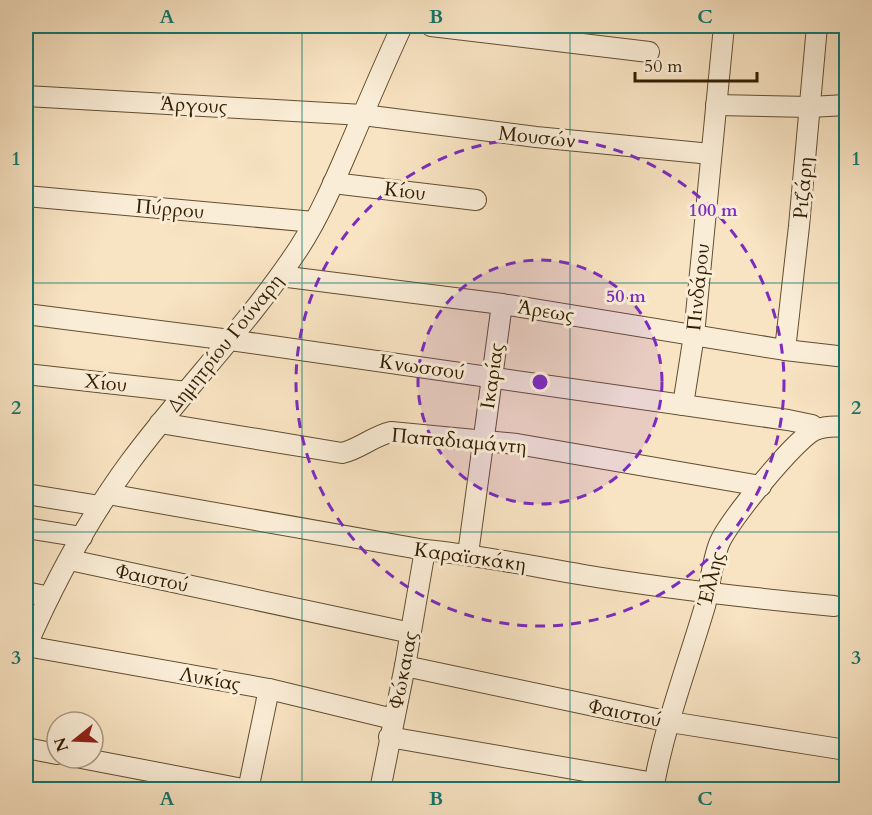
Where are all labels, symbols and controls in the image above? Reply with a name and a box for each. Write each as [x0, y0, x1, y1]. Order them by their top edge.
text: A [159, 3, 175, 30]
text: B [429, 3, 443, 30]
text: C [697, 3, 713, 30]
scale bar [635, 45, 756, 83]
text: 50 m [644, 54, 683, 79]
street label: Άργους [160, 90, 229, 120]
street label: Μουσών [497, 120, 577, 154]
text: 1 [11, 145, 21, 172]
text: 1 [851, 145, 861, 172]
street label: Ριζάρη [787, 156, 819, 220]
street label: Κίου [383, 175, 427, 207]
street label: Πύρρου [135, 193, 205, 225]
text: 100 m [688, 198, 738, 223]
street label: Πινδάρου [680, 242, 716, 332]
street label: Δημητρίου Γούναρη [161, 268, 289, 418]
text: 50 m [606, 284, 646, 309]
street label: Άρεως [516, 293, 577, 329]
street label: Ικαρίας [474, 341, 510, 411]
street label: Κνωσσού [378, 348, 466, 386]
street label: Χίου [83, 367, 129, 399]
centre of rings [530, 372, 550, 392]
text: 2 [11, 394, 21, 421]
text: 2 [851, 394, 861, 421]
street label: Παπαδιαμάντη [390, 422, 528, 460]
street label: Καραϊσκάκη [412, 536, 528, 578]
street label: Έλλης [691, 548, 731, 610]
street label: Φαιστού [113, 557, 191, 599]
street label: Φώκαιας [382, 628, 424, 711]
text: 3 [11, 644, 21, 671]
text: 3 [851, 644, 861, 671]
street label: Λυκίας [177, 660, 243, 698]
street label: Φαιστού [586, 692, 664, 734]
north arrow [45, 710, 105, 770]
text: N [49, 734, 74, 754]
text: A [159, 785, 175, 812]
text: B [429, 785, 443, 812]
text: C [697, 785, 713, 812]

